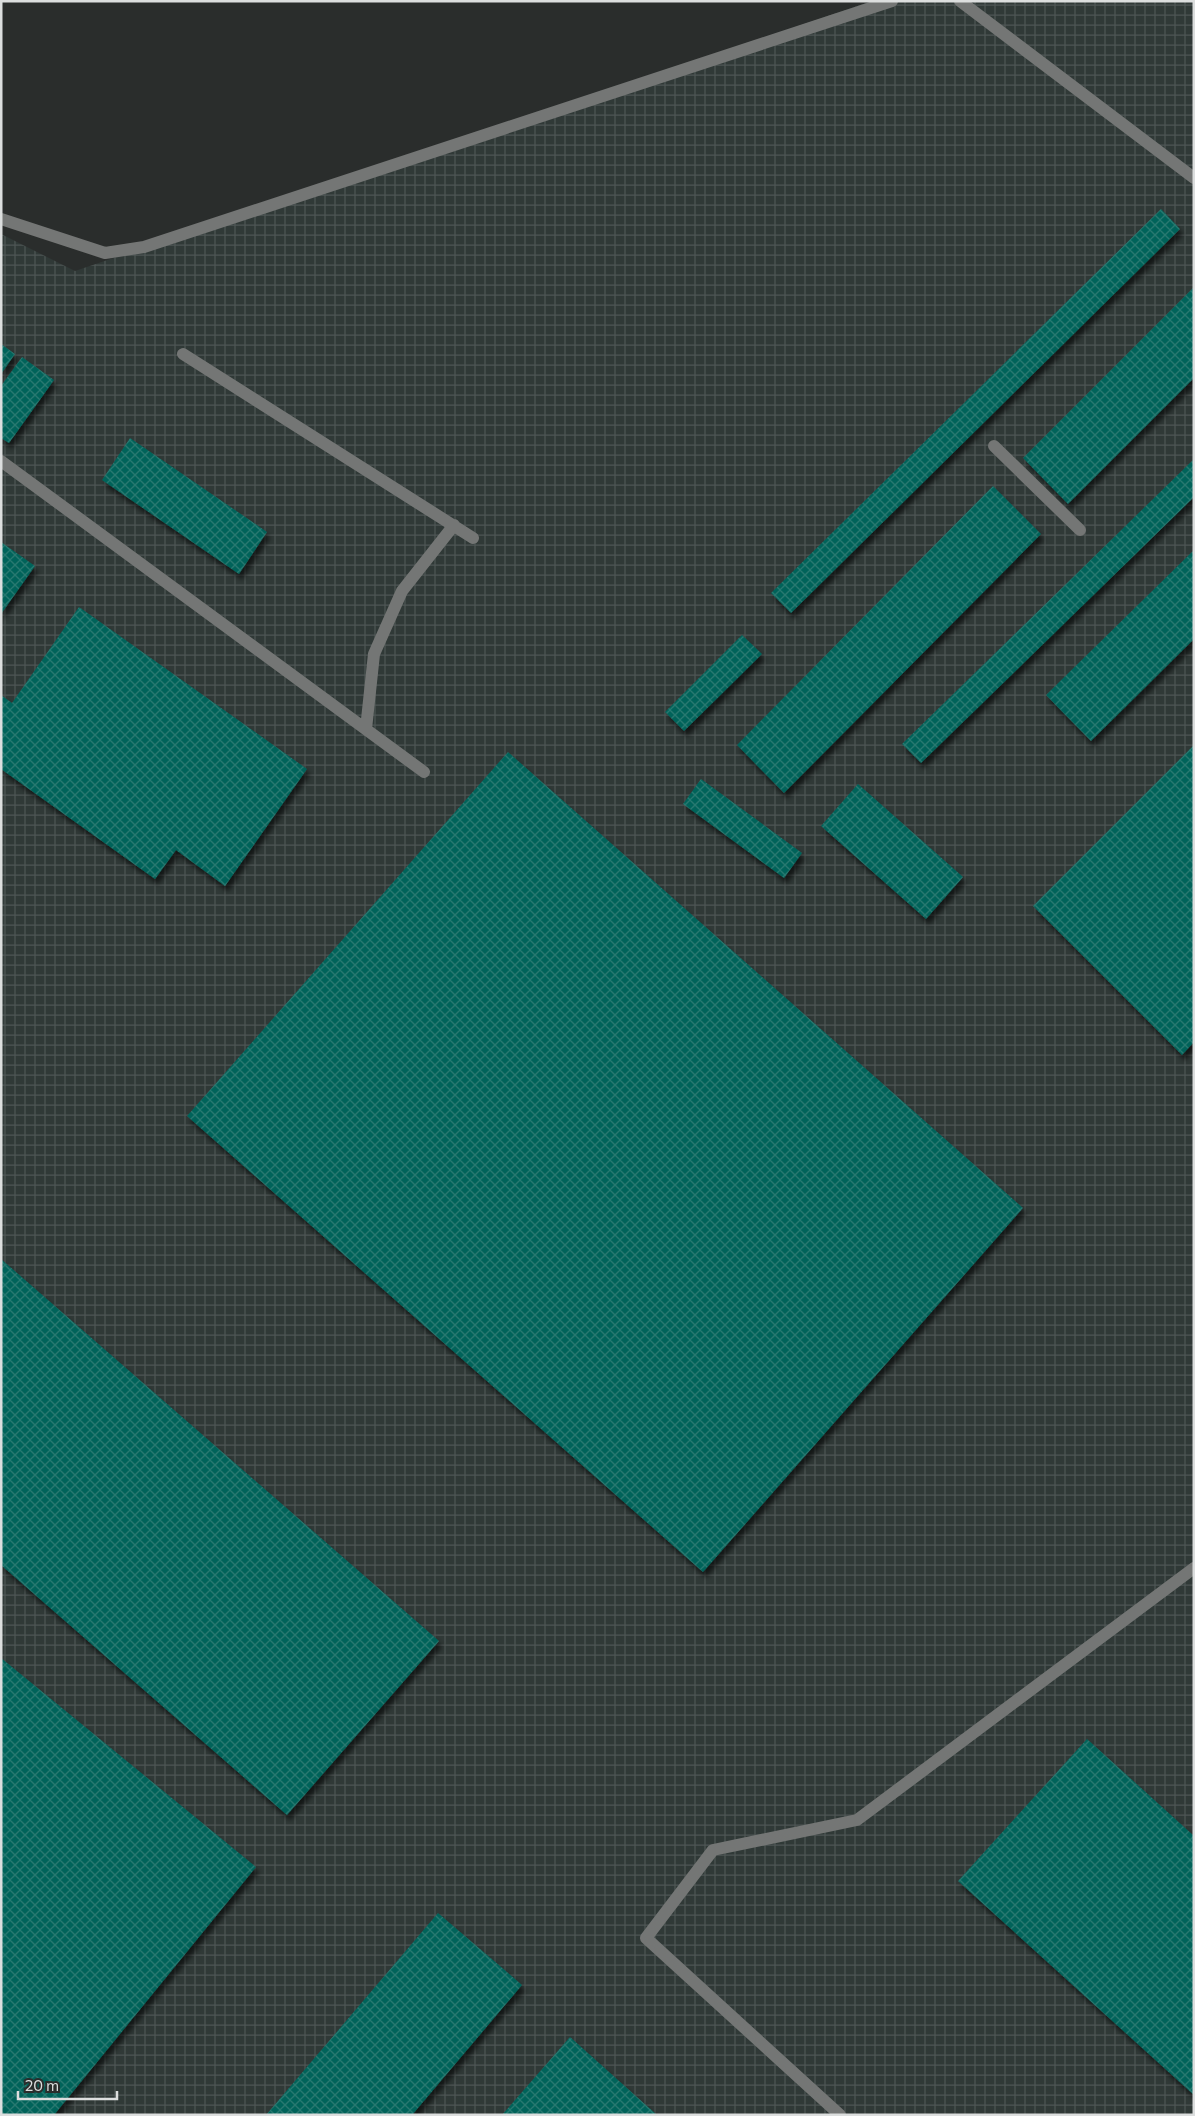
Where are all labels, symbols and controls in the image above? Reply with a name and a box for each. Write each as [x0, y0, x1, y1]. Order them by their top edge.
scale bar [18, 2068, 116, 2100]
text: 20 m [25, 2076, 59, 2094]

